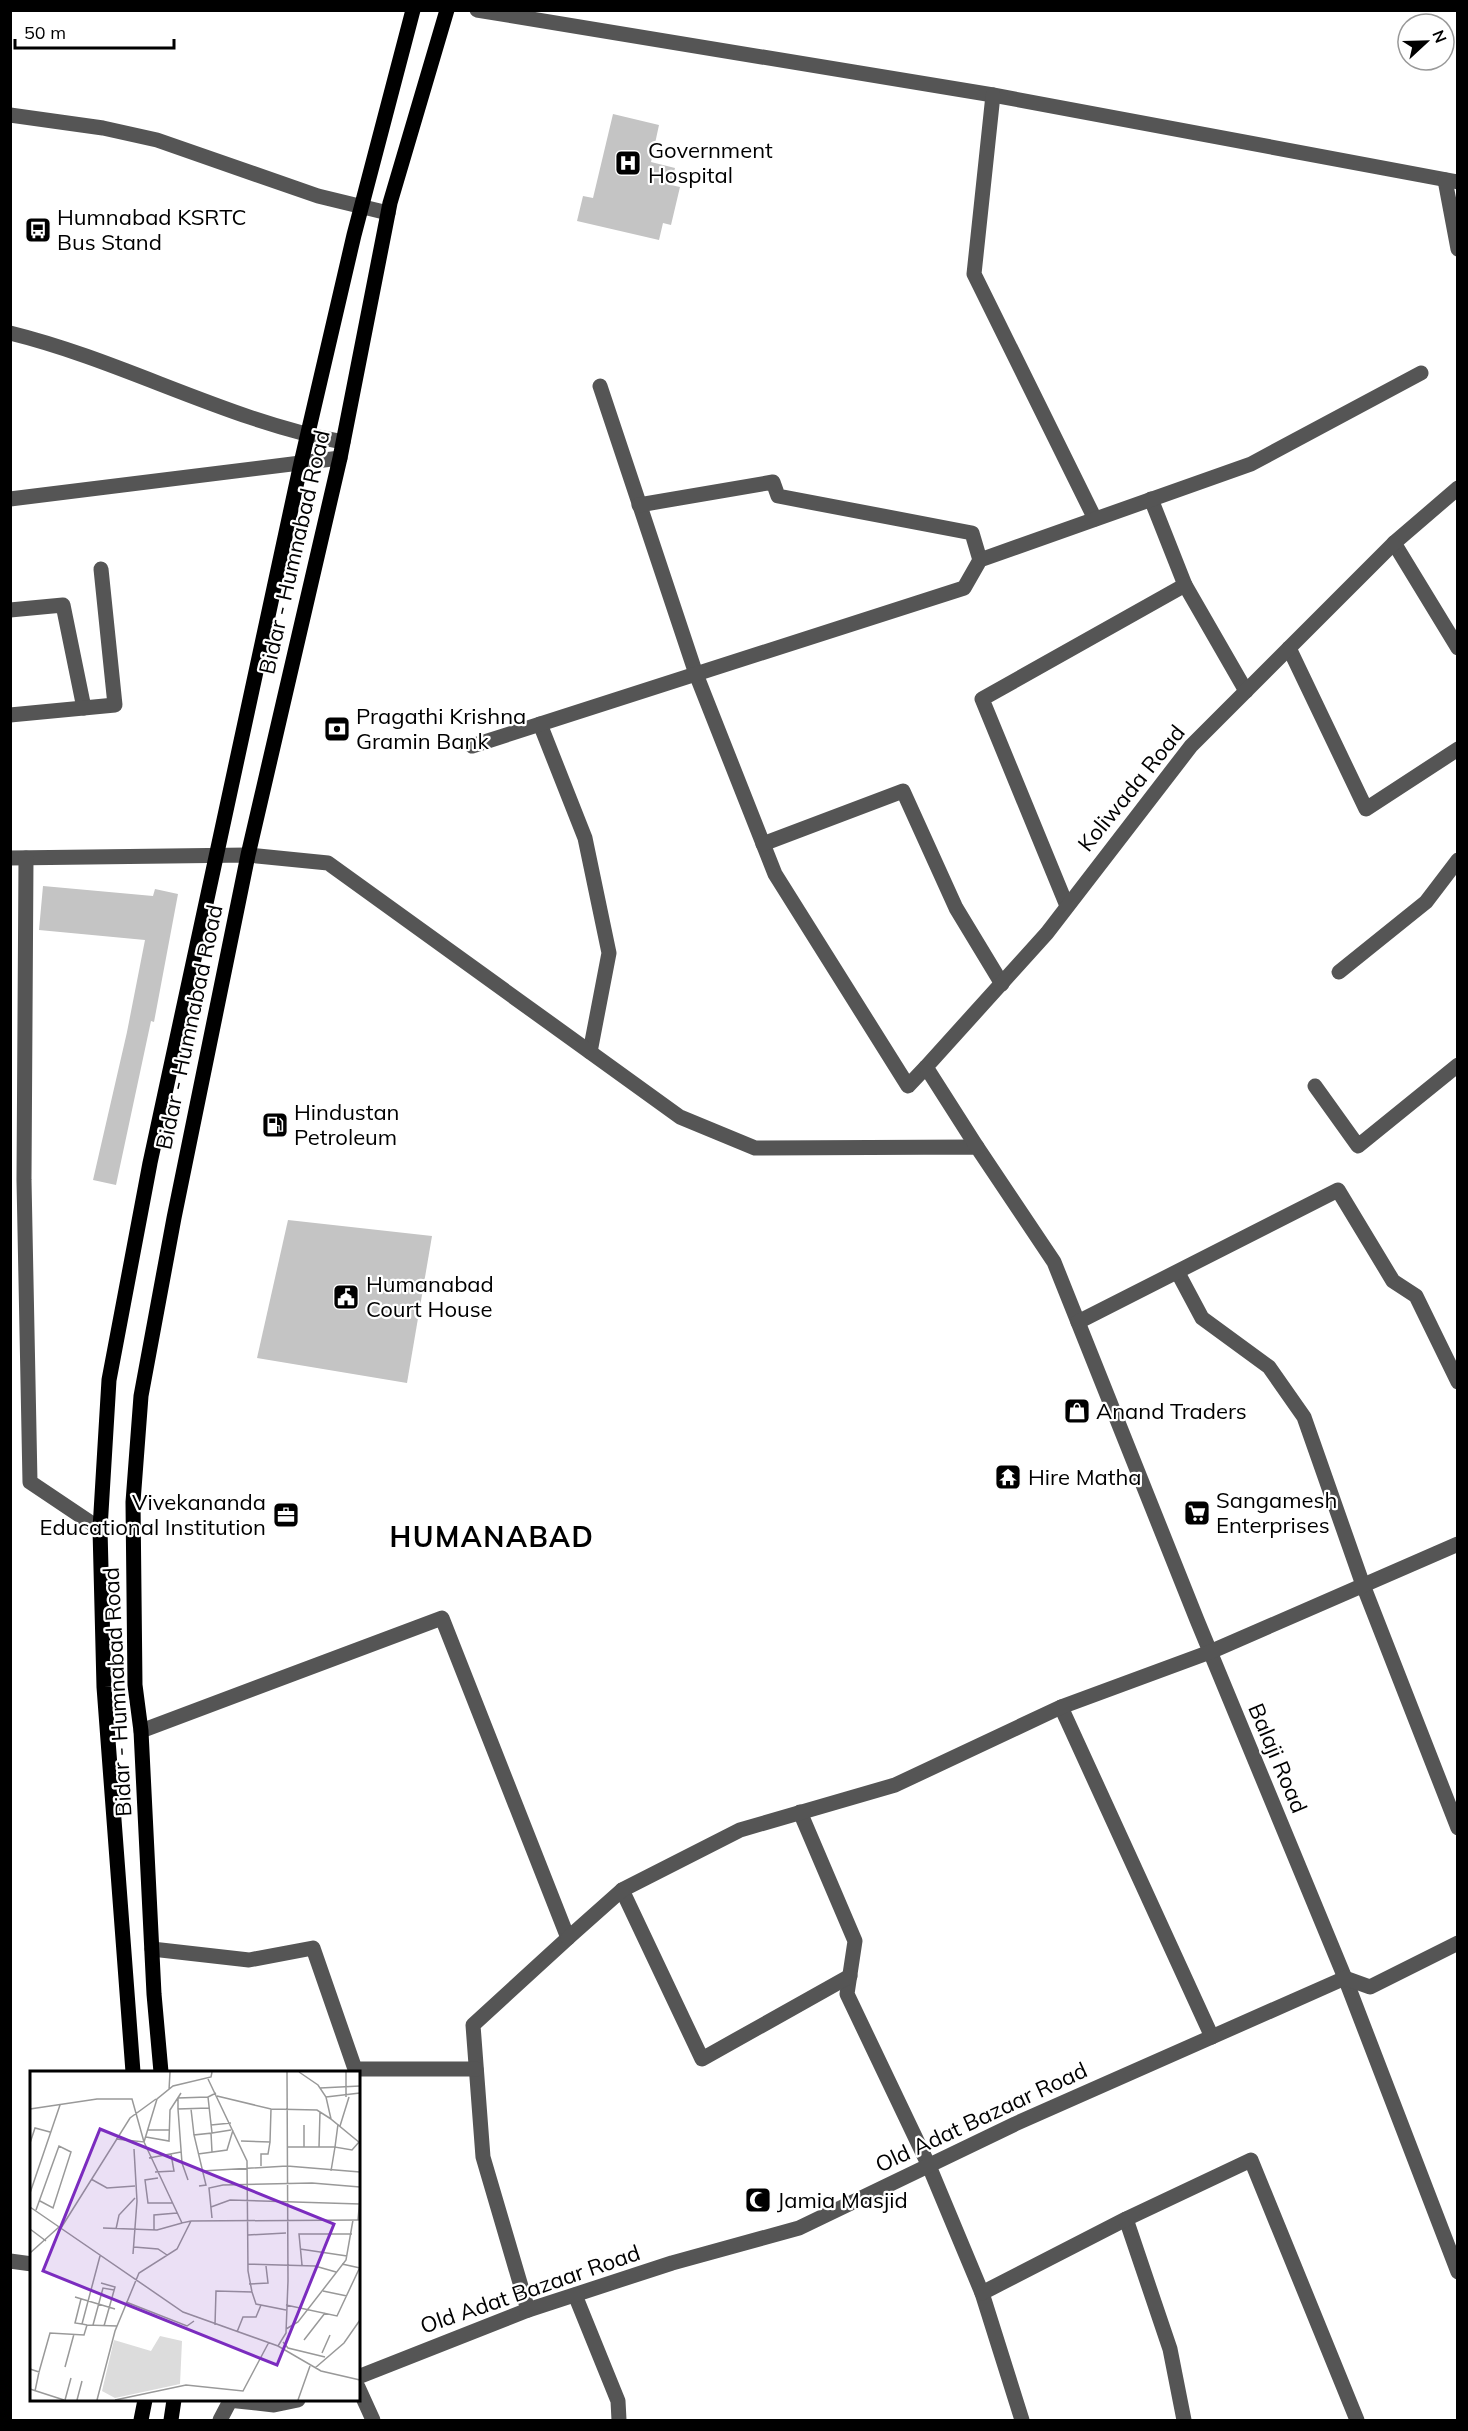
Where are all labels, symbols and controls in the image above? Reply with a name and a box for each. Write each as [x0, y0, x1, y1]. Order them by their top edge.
scale bar [15, 12, 174, 50]
north arrow [1396, 12, 1456, 72]
text: 50 m [24, 21, 66, 44]
text: N [1428, 27, 1451, 46]
place label: Government Hospital [648, 136, 773, 189]
hospital icon: Government Hospital [613, 148, 643, 178]
place label: Humnabad KSRTC Bus Stand [57, 203, 247, 256]
bus stop icon: Humnabad KSRTC Bus Stand [23, 215, 53, 245]
street label: Bidar - Humnabad Road [252, 427, 336, 677]
place label: Pragathi Krishna Gramin Bank [356, 702, 526, 755]
bank icon: Pragathi Krishna Gramin Bank [322, 714, 352, 744]
street label: Koliwada Road [1071, 719, 1191, 857]
street label: Bidar - Humnabad Road [149, 902, 229, 1152]
place label: Hindustan Petroleum [294, 1098, 399, 1151]
fuel station icon: Hindustan Petroleum [260, 1110, 290, 1140]
place label: Humanabad Court House [366, 1270, 494, 1323]
public building icon: Humanabad Court House [331, 1282, 361, 1312]
shop icon: Anand Traders [1062, 1396, 1092, 1426]
place label: Anand Traders [1096, 1397, 1247, 1425]
temple icon: Hire Matha [993, 1462, 1023, 1492]
place label: Hire Matha [1028, 1463, 1142, 1491]
place label: Sangamesh Enterprises [1216, 1486, 1337, 1539]
place label: Vivekananda Educational Institution [40, 1488, 266, 1541]
supermarket icon: Sangamesh Enterprises [1182, 1498, 1212, 1528]
office icon: Vivekananda Educational Institution [271, 1500, 301, 1530]
district label: HUMANABAD [390, 1519, 594, 1554]
street label: Bidar - Humnabad Road [96, 1567, 138, 1817]
street label: Balaji Road [1242, 1699, 1314, 1817]
street label: Old Adat Bazaar Road [871, 2056, 1091, 2178]
inset map [30, 2071, 360, 2401]
mosque icon: Jamia Masjid [743, 2185, 773, 2215]
place label: Jamia Masjid [777, 2186, 908, 2214]
street label: Old Adat Bazaar Road [416, 2238, 644, 2340]

